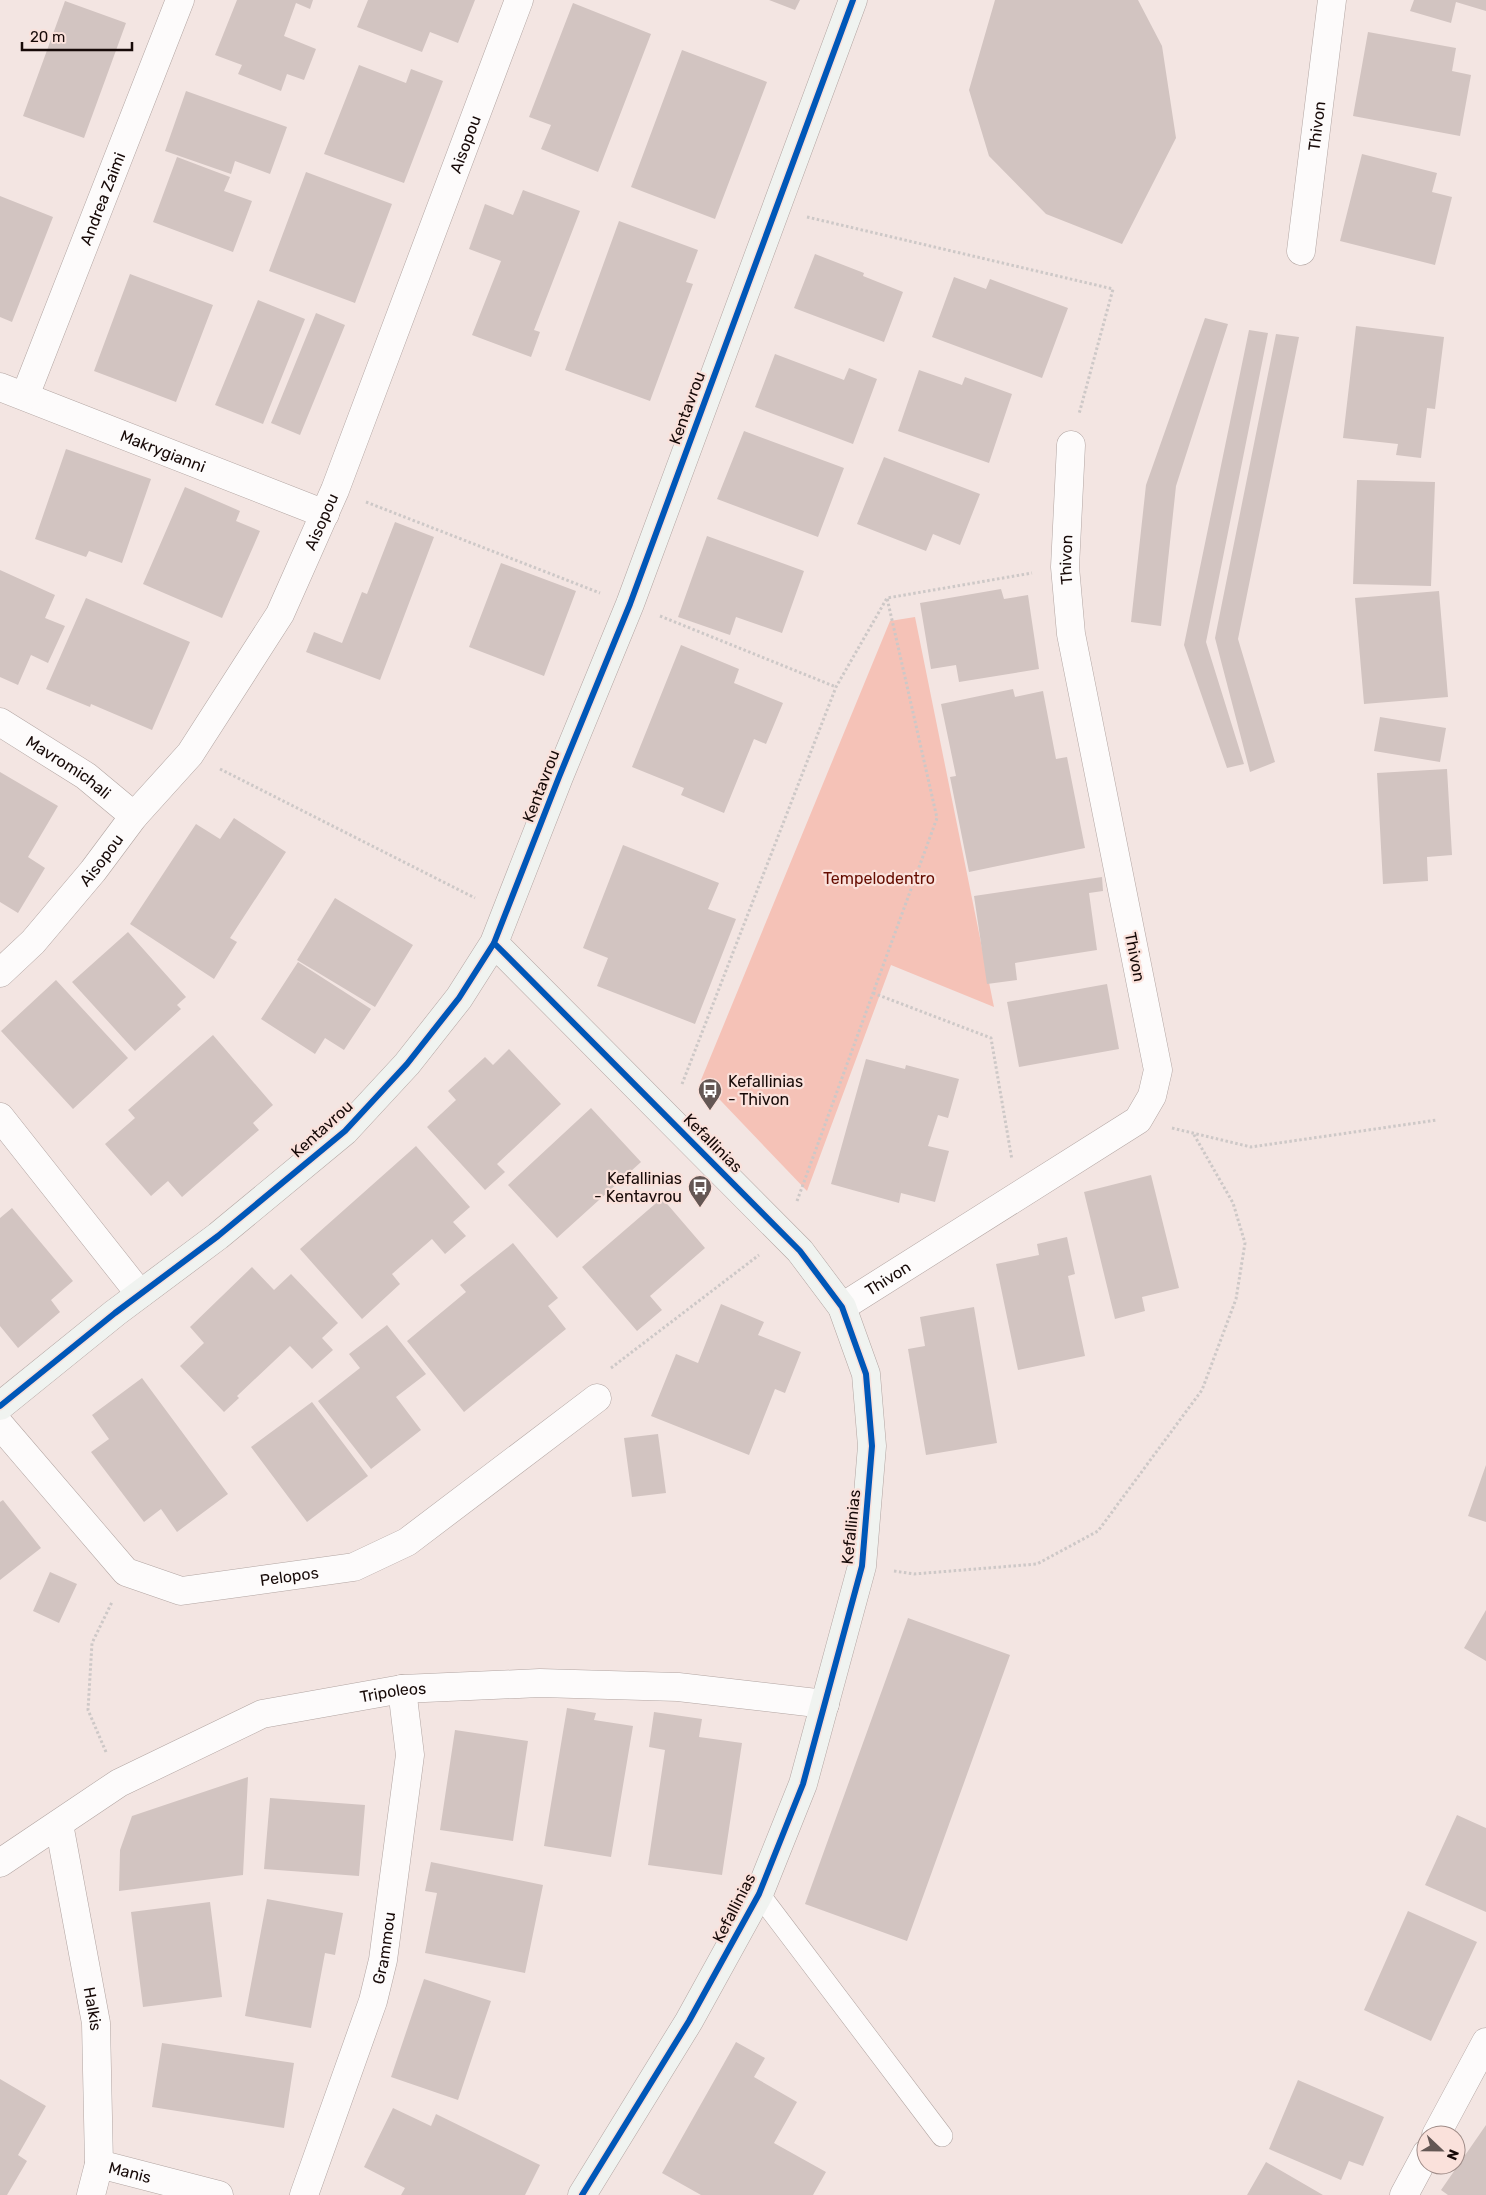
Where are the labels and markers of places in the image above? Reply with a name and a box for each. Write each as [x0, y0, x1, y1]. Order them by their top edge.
place label: Kefallinias - Thivon [728, 1072, 803, 1109]
bus stop icon: Kefallinias - Thivon [697, 1077, 723, 1111]
place label: Kefallinias - Kentavrou [594, 1169, 682, 1206]
bus stop icon: Kefallinias - Kentavrou [687, 1174, 713, 1208]

